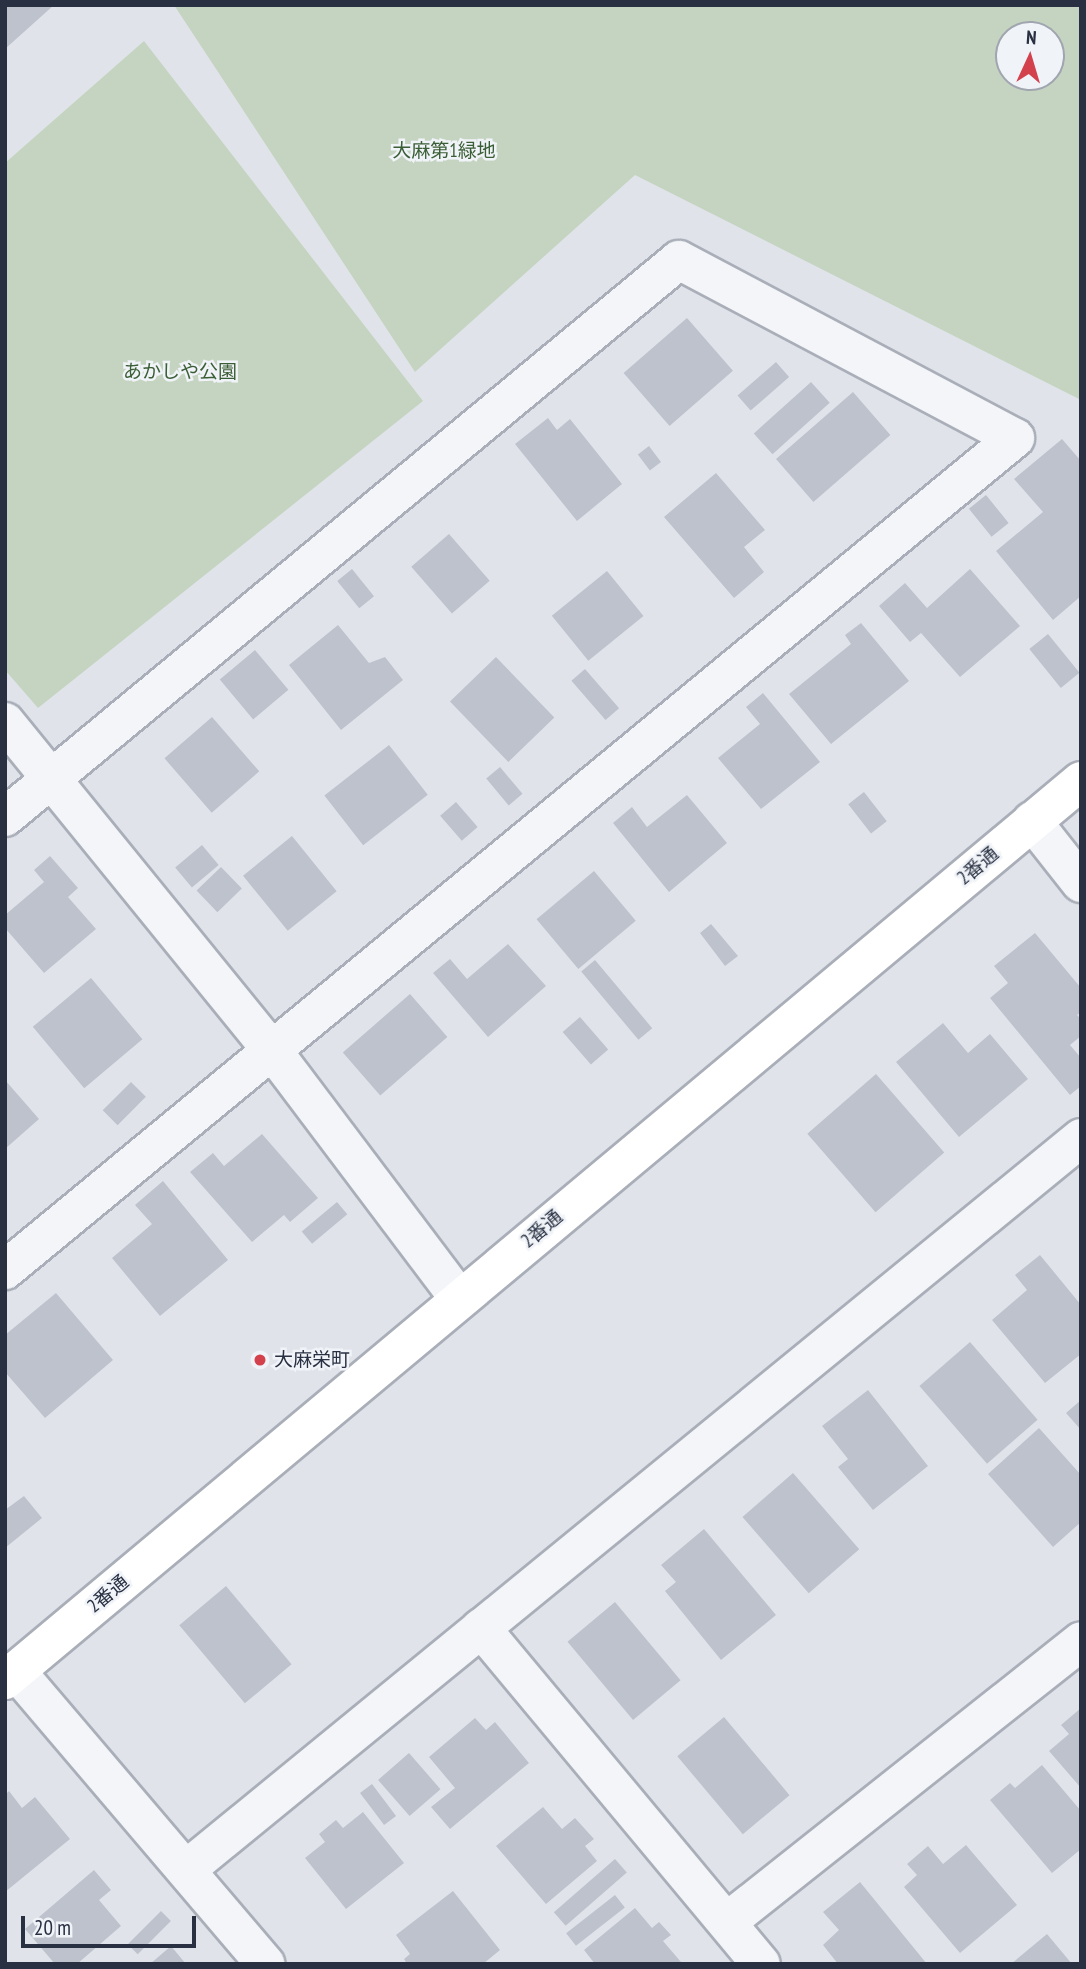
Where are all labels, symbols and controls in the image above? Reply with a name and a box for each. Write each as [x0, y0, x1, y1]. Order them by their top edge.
north arrow [995, 21, 1065, 91]
text: N [1025, 25, 1037, 49]
park label: 大麻第1緑地 [392, 140, 496, 162]
park label: あかしや公園 [123, 361, 237, 383]
street label: 2番通 [953, 842, 1003, 890]
street label: 2番通 [517, 1205, 567, 1253]
place label: 大麻栄町 [274, 1349, 350, 1371]
marker: 大麻栄町 [252, 1352, 268, 1368]
street label: 2番通 [83, 1570, 133, 1618]
scale bar [24, 1902, 200, 1946]
text: 20 m [34, 1914, 71, 1941]

